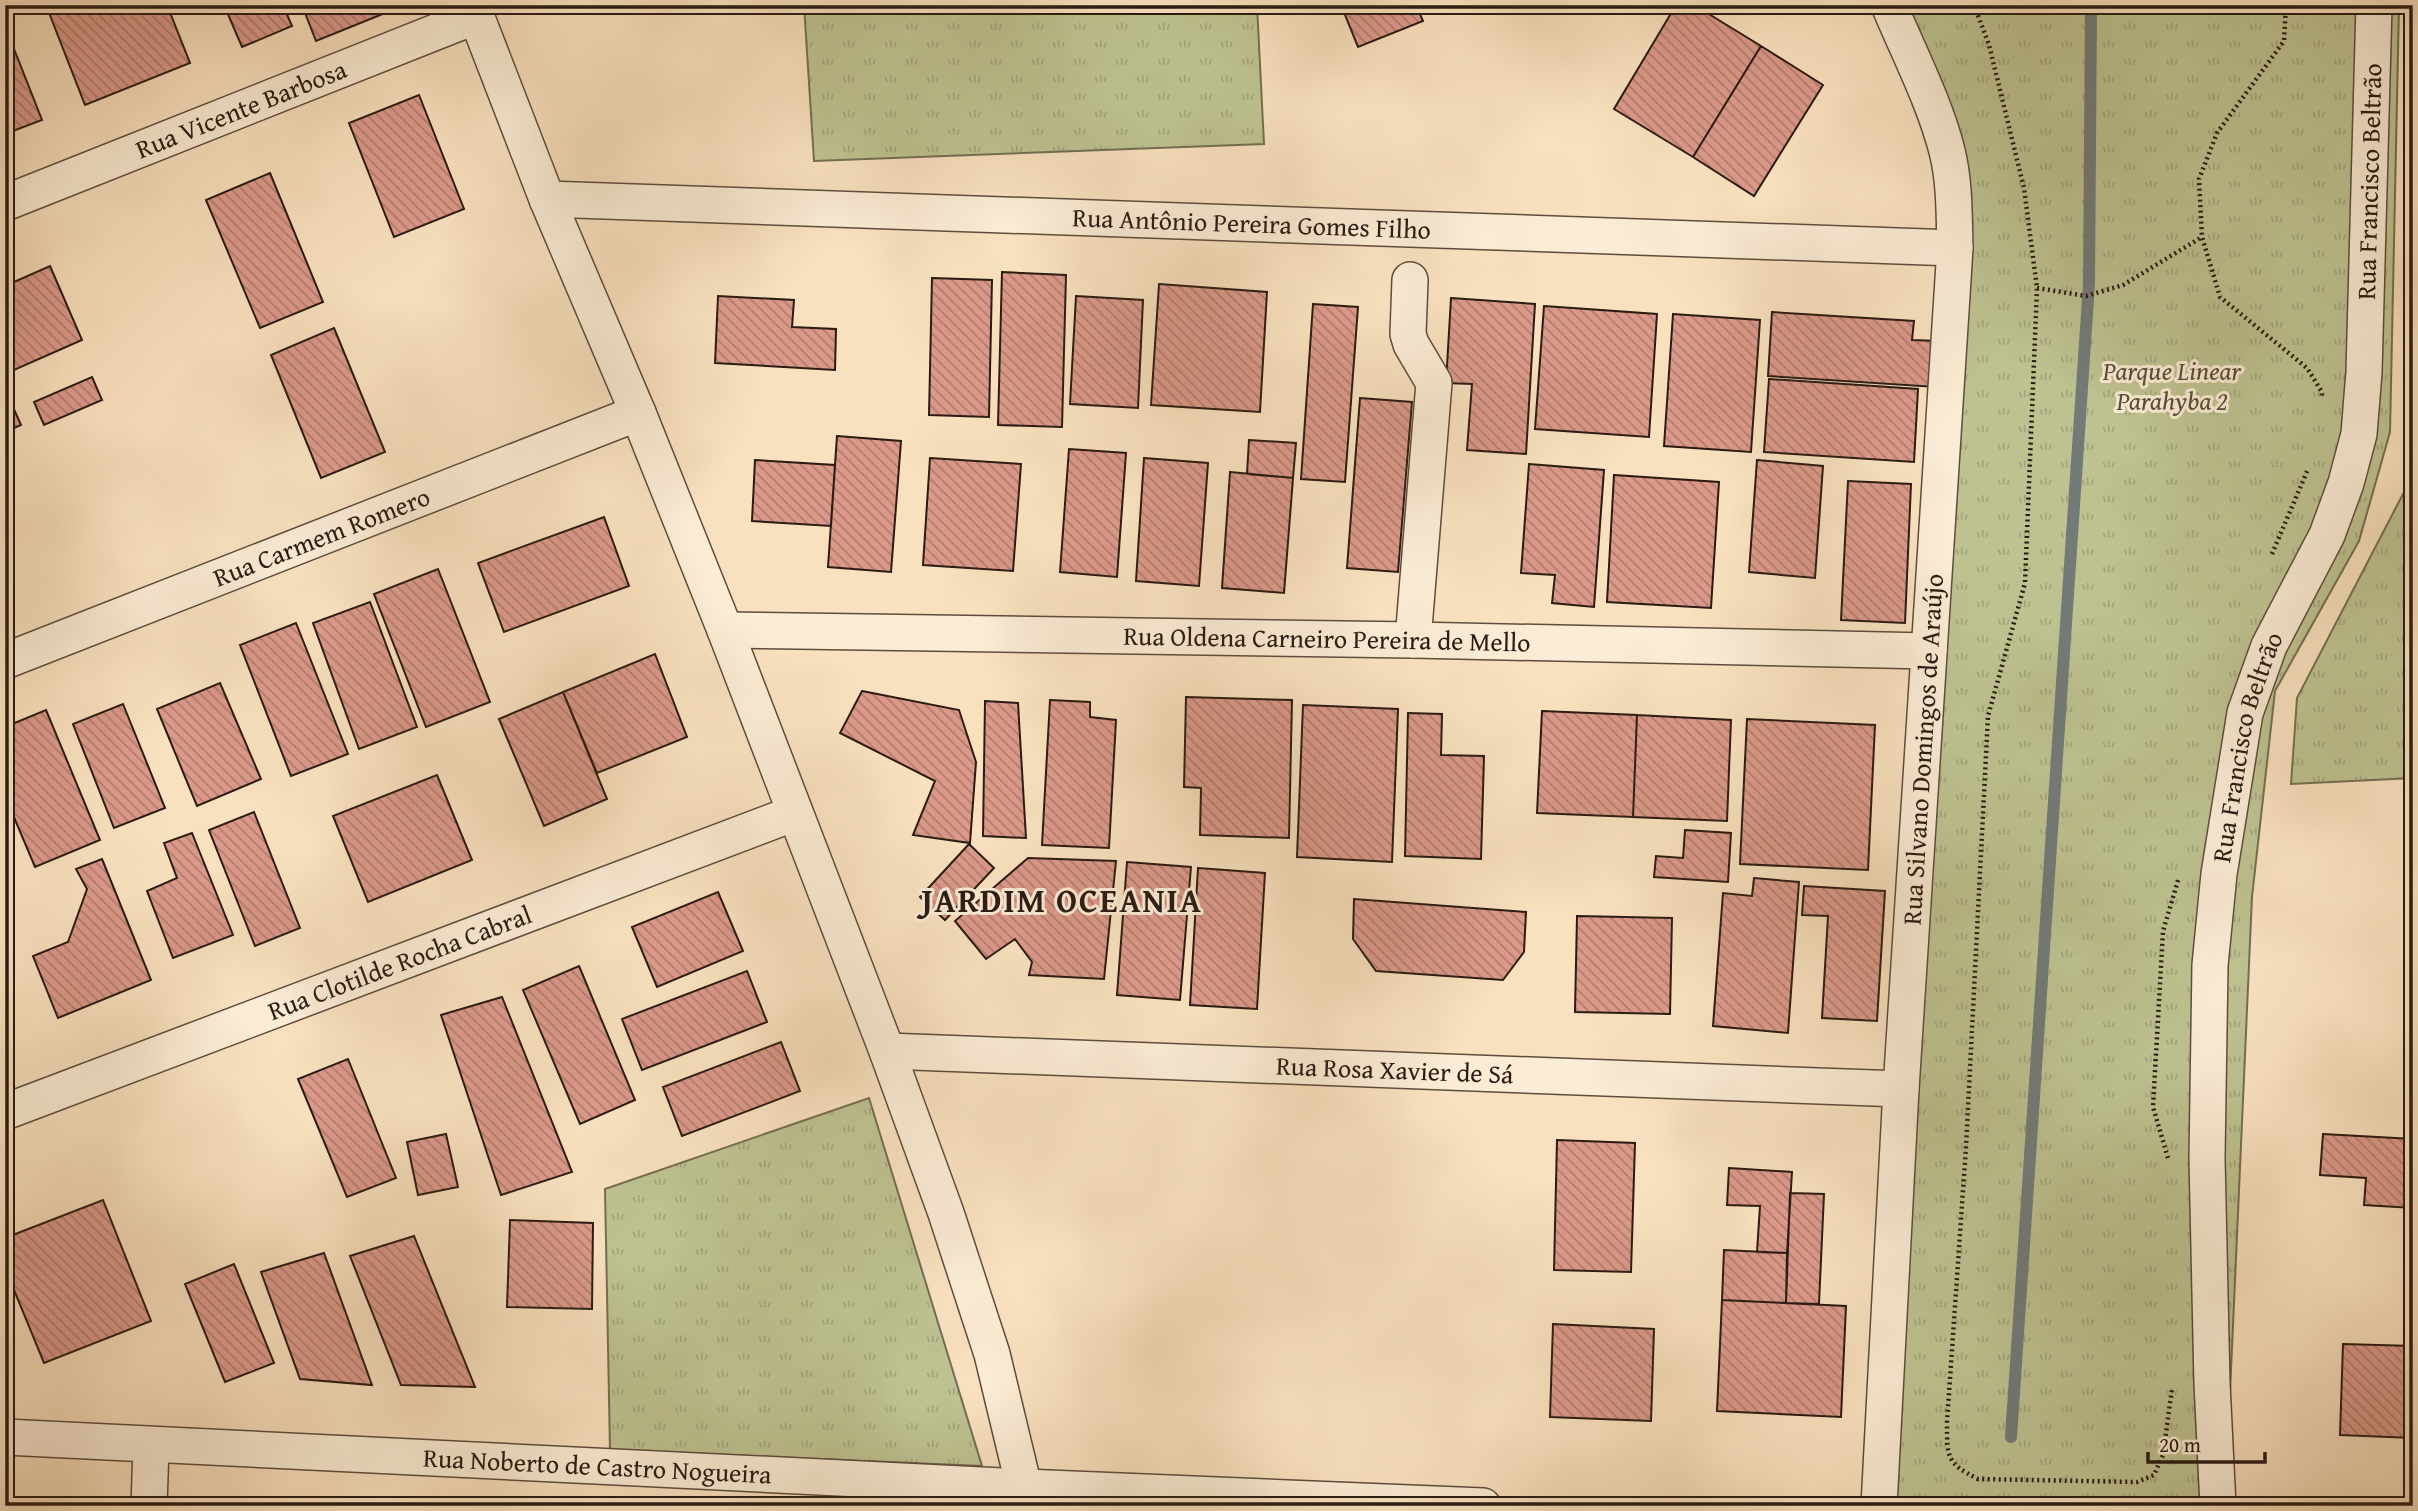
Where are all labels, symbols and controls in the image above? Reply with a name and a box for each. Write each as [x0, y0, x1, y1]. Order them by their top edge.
street label: Rua Vicente Barbosa [130, 49, 353, 168]
street label: Rua Francisco Beltrão [2346, 63, 2391, 300]
street label: Rua Antônio Pereira Gomes Filho [1072, 197, 1432, 249]
park label: Parque Linear Parahyba 2 [2102, 351, 2243, 420]
street label: Rua Carmem Romero [207, 476, 436, 597]
street label: Rua Silvano Domingos de Araújo [1892, 572, 1953, 926]
street label: Rua Oldena Carneiro Pereira de Mello [1123, 616, 1531, 662]
street label: Rua Francisco Beltrão [2201, 624, 2292, 865]
district label: JARDIM OCEANIA [916, 876, 1203, 924]
street label: Rua Clotilde Rocha Cabral [262, 894, 537, 1030]
street label: Rua Rosa Xavier de Sá [1275, 1046, 1515, 1093]
scale bar [2148, 1420, 2266, 1464]
text: 20 m [2159, 1429, 2201, 1460]
street label: Rua Noberto de Castro Nogueira [422, 1438, 773, 1494]

